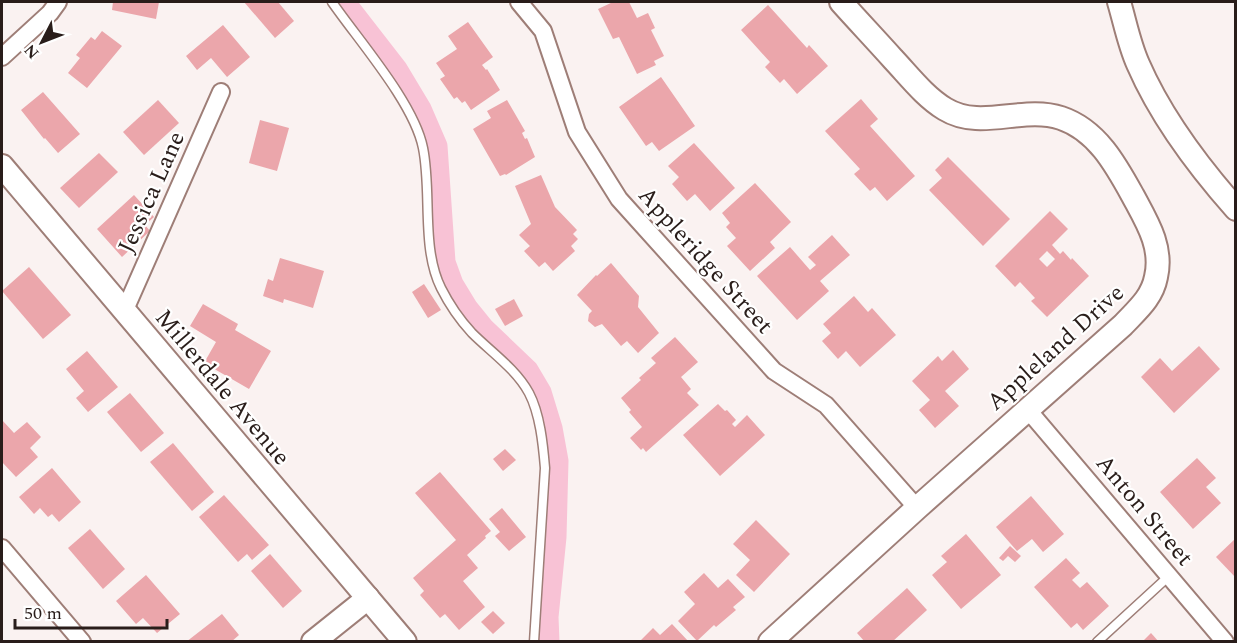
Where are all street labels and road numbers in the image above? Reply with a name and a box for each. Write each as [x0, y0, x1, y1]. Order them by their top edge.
street label: Jessica Lane [109, 126, 195, 259]
street label: Appleridge Street [629, 179, 781, 342]
street label: Appleland Drive [979, 276, 1133, 420]
street label: Millerdale Avenue [146, 301, 299, 474]
street label: Anton Street [1087, 447, 1202, 574]

